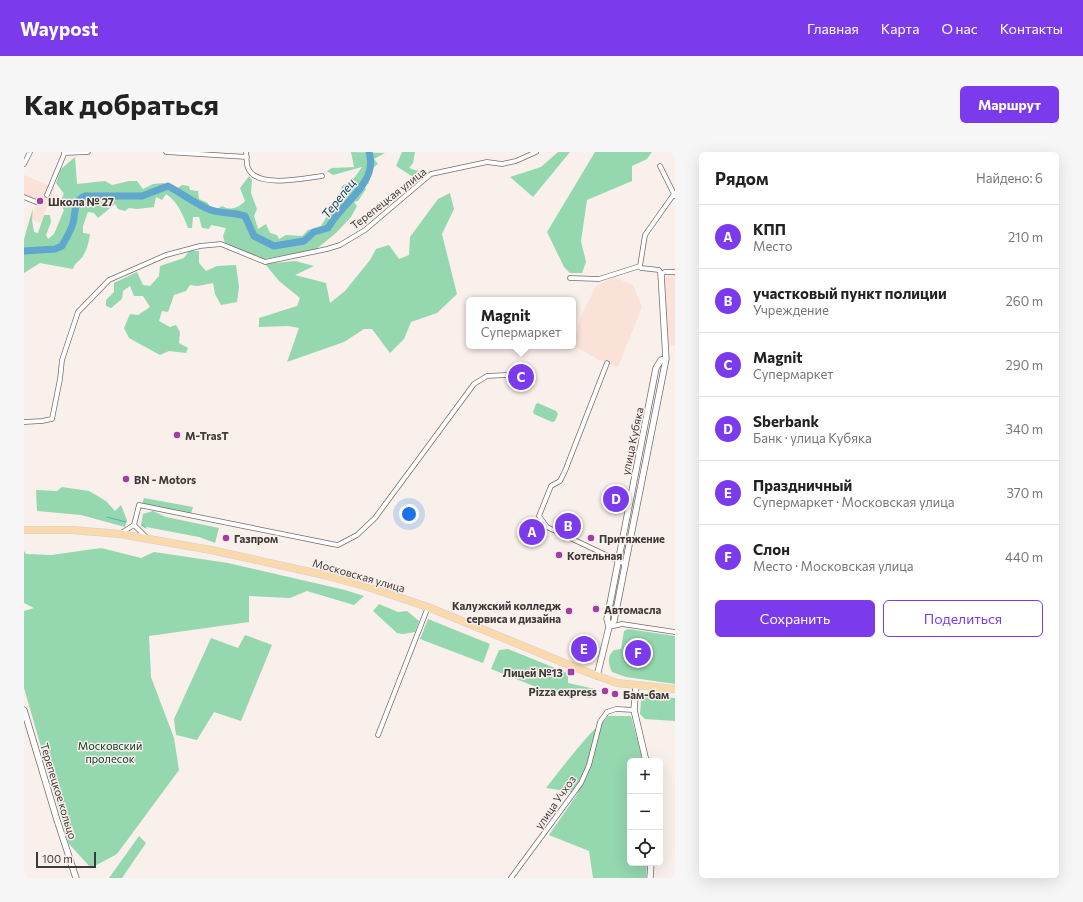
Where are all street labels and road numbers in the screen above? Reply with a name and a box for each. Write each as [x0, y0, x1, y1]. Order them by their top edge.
street label: Терепецкая улица [348, 164, 428, 232]
street label: улица Кубяка [618, 406, 646, 476]
street label: Московская улица [311, 556, 407, 594]
street label: Терепецкое кольцо [38, 741, 80, 841]
street label: улица Учхоз [532, 773, 578, 831]

